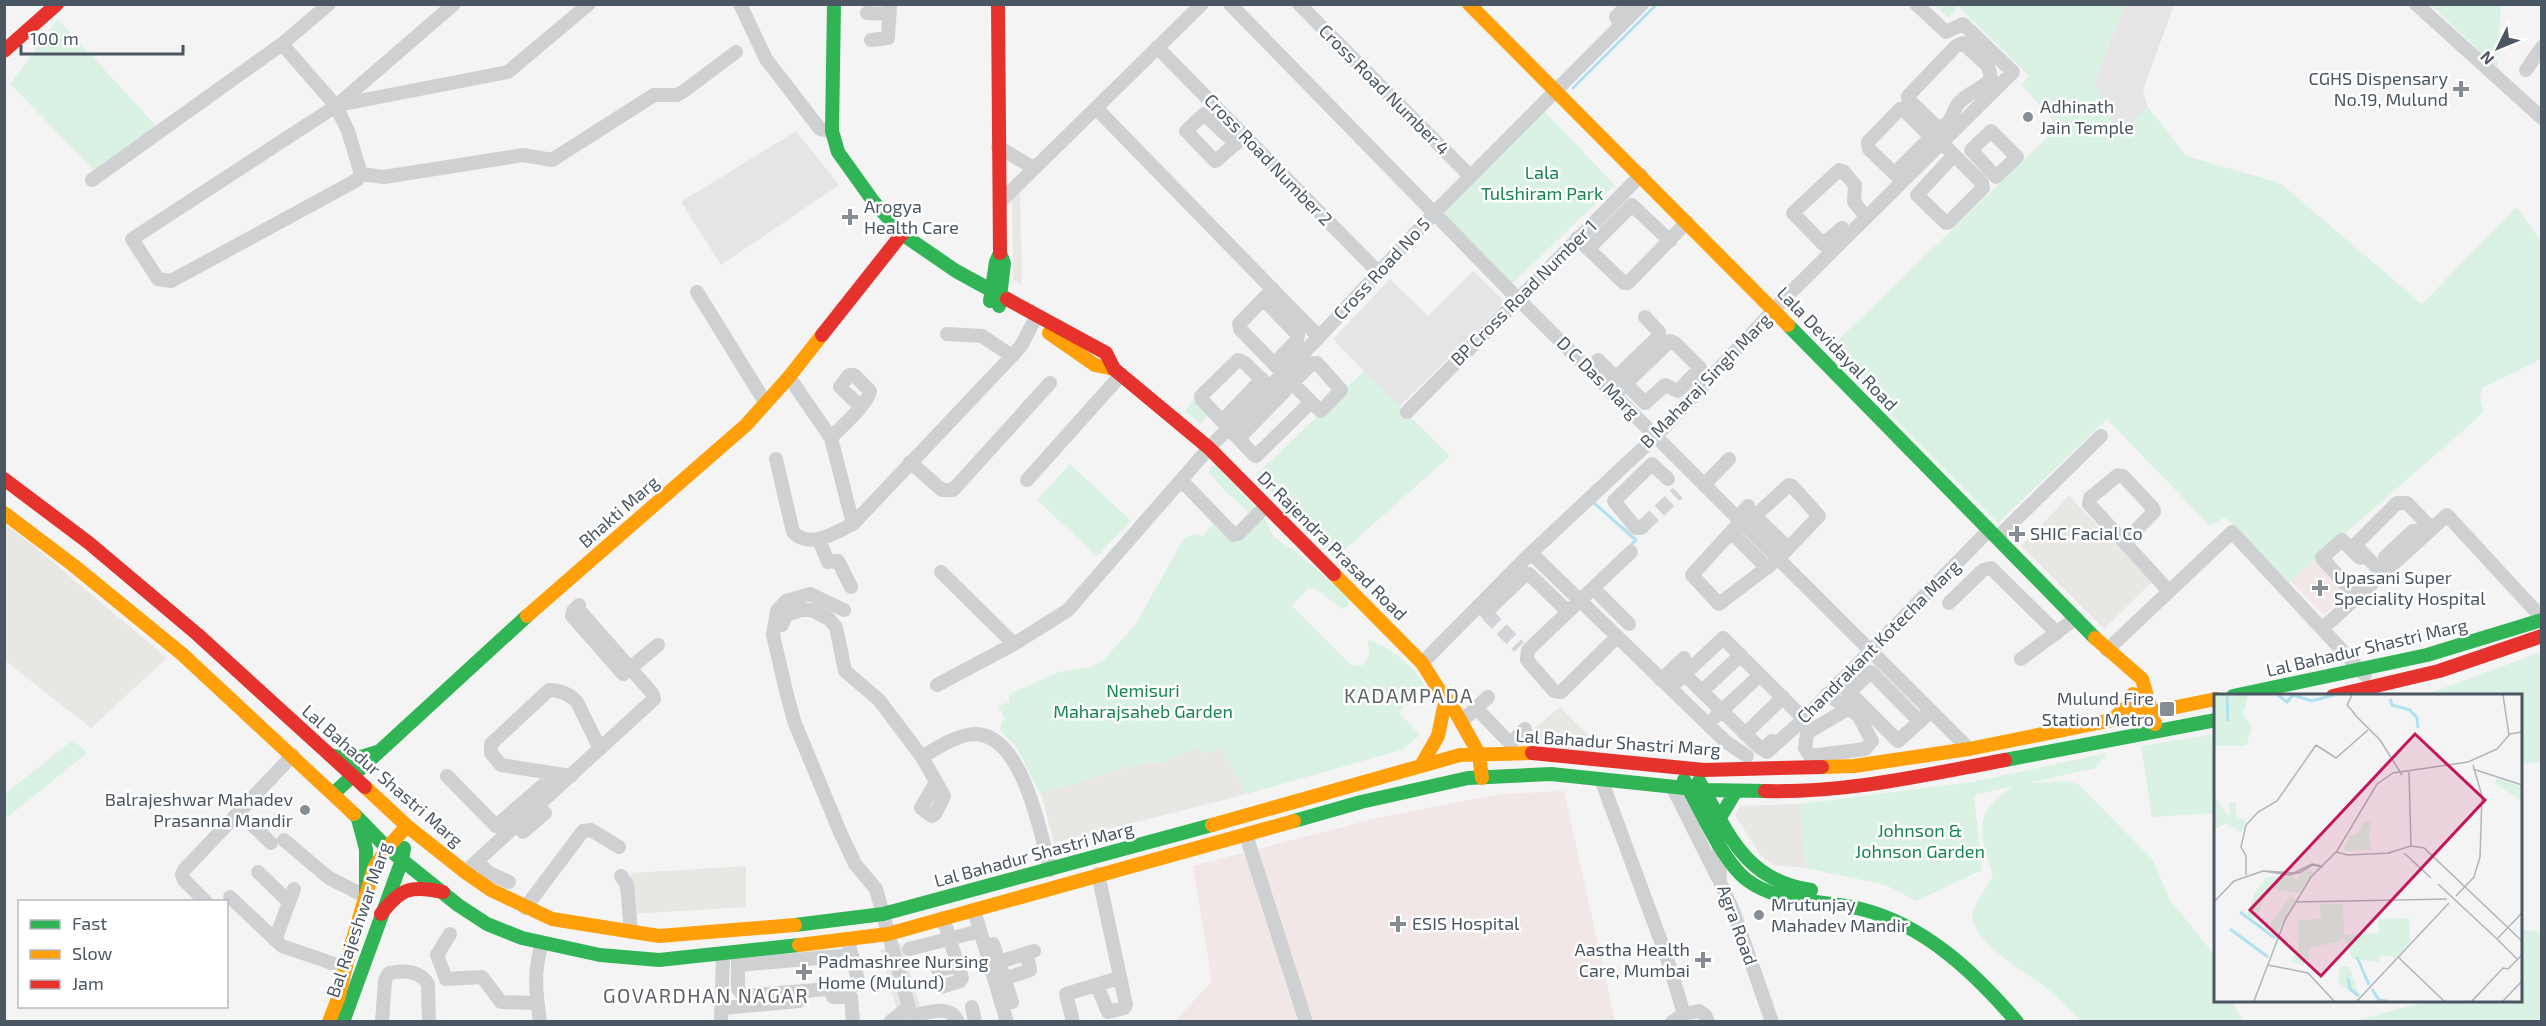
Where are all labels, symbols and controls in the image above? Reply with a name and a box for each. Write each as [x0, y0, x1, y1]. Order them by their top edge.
scale bar [21, 18, 183, 56]
north arrow [2468, 18, 2528, 78]
street label: Cross Road Number 4 [1315, 19, 1455, 159]
text: 100 m [30, 27, 79, 49]
text: N [2476, 48, 2498, 69]
place label: CGHS Dispensary No.19, Mulund [2309, 67, 2448, 110]
marker: CGHS Dispensary No.19, Mulund [2452, 80, 2470, 98]
street label: Cross Road Number 2 [1200, 89, 1337, 230]
place label: Adhinath Jain Temple [2040, 95, 2134, 138]
marker: Adhinath Jain Temple [2021, 110, 2035, 124]
park label: Lala Tulshiram Park [1481, 161, 1603, 204]
place label: Arogya Health Care [864, 195, 959, 238]
marker: Arogya Health Care [841, 208, 859, 226]
street label: Cross Road No 5 [1328, 213, 1434, 324]
street label: BP Cross Road Number 1 [1446, 215, 1601, 370]
street label: Lala Devidayal Road [1773, 282, 1903, 415]
street label: B Maharaj Singh Marg [1635, 308, 1775, 452]
street label: D C Das Marg [1553, 331, 1645, 423]
street label: Dr Rajendra Prasad Road [1253, 466, 1412, 625]
street label: Bhakti Marg [574, 471, 663, 552]
place label: SHIC Facial Co [2030, 522, 2143, 544]
marker: SHIC Facial Co [2008, 525, 2026, 543]
street label: Chandrakant Kotecha Marg [1792, 555, 1965, 728]
place label: Upasani Super Speciality Hospital [2334, 566, 2486, 609]
marker: Upasani Super Speciality Hospital [2311, 579, 2329, 597]
street label: Lal Bahadur Shastri Marg [2264, 613, 2470, 681]
park label: Nemisuri Maharajsaheb Garden [1053, 679, 1233, 722]
district label: KADAMPADA [1344, 683, 1474, 707]
place label: Mulund Fire Station Metro [2042, 687, 2154, 730]
inset map [2214, 694, 2522, 1002]
street label: Lal Bahadur Shastri Marg [298, 699, 468, 851]
marker: Mulund Fire Station Metro [2158, 700, 2176, 718]
street label: Lal Bahadur Shastri Marg [1515, 724, 1722, 760]
place label: Balrajeshwar Mahadev Prasanna Mandir [105, 788, 293, 831]
marker: Balrajeshwar Mahadev Prasanna Mandir [298, 803, 312, 817]
street label: Lal Bahadur Shastri Marg [931, 817, 1136, 891]
park label: Johnson & Johnson Garden [1855, 819, 1985, 862]
street label: Bal Rajeshwar Marg [321, 839, 395, 1000]
street label: Agra Road [1713, 882, 1763, 968]
place label: Mrutunjay Mahadev Mandir [1771, 893, 1908, 936]
legend [18, 900, 228, 1008]
marker: Mrutunjay Mahadev Mandir [1752, 908, 1766, 922]
text: Fast [72, 912, 107, 934]
place label: ESIS Hospital [1412, 912, 1520, 934]
marker: ESIS Hospital [1389, 915, 1407, 933]
place label: Aastha Health Care, Mumbai [1574, 938, 1690, 981]
text: Slow [72, 942, 113, 964]
place label: Padmashree Nursing Home (Mulund) [818, 950, 989, 993]
marker: Aastha Health Care, Mumbai [1694, 951, 1712, 969]
marker: Padmashree Nursing Home (Mulund) [795, 963, 813, 981]
text: Jam [72, 972, 104, 994]
district label: GOVARDHAN NAGAR [603, 983, 809, 1007]

